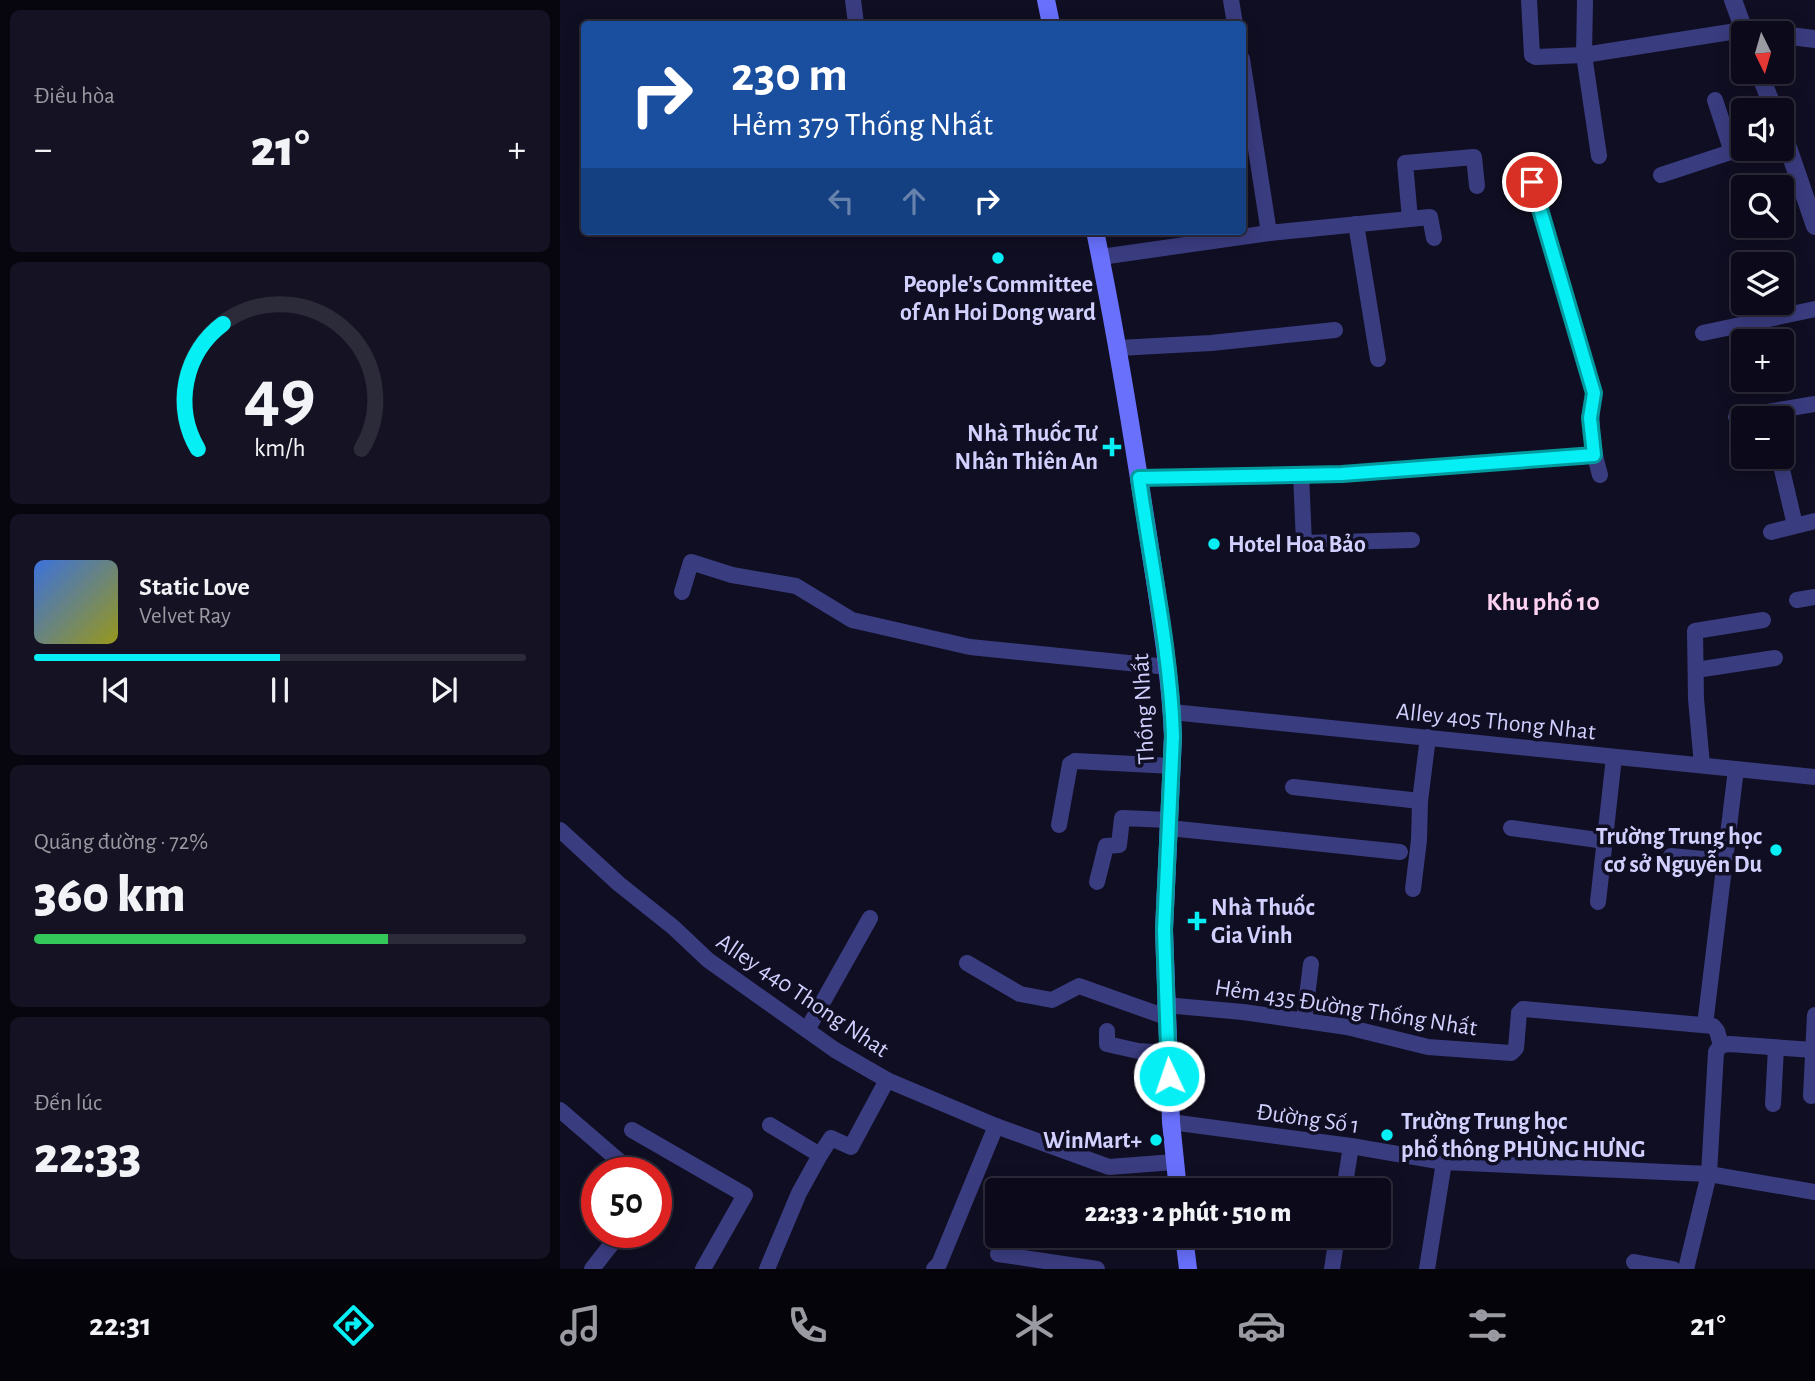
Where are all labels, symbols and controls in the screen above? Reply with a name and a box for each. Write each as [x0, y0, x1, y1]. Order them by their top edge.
north arrow [1731, 21, 1794, 84]
map controls [1731, 21, 1794, 469]
icon: right [616, 49, 707, 140]
text: 230 m [731, 51, 848, 100]
text: Điều hòa [34, 85, 115, 108]
button: sound [1731, 98, 1794, 161]
text: Hẻm 379 Thống Nhất [731, 109, 993, 141]
text: 21° [250, 123, 310, 175]
text: − [34, 131, 52, 169]
text: + [508, 131, 526, 169]
pin [1502, 152, 1562, 212]
icon: arrive [1513, 163, 1551, 201]
button: search [1731, 175, 1794, 238]
icon: left [822, 182, 860, 220]
icon: ahead [895, 182, 933, 220]
icon: right [968, 182, 1006, 220]
marker: People's Committee of An Hoi Dong ward [990, 250, 1006, 266]
button: layers [1731, 252, 1794, 315]
place label: People's Committee of An Hoi Dong ward [900, 273, 1096, 325]
button: + [1731, 329, 1794, 392]
text: 49 [244, 361, 316, 434]
button: − [1731, 406, 1794, 469]
place label: Nhà Thuốc Tư Nhân Thiên An [955, 420, 1099, 474]
text: km/h [254, 435, 306, 460]
marker: Nhà Thuốc Tư Nhân Thiên An [1104, 439, 1120, 455]
place label: Hotel Hoa Bảo [1228, 533, 1366, 557]
marker: Hotel Hoa Bảo [1206, 536, 1222, 552]
text: Static Love [139, 574, 250, 600]
district label: Khu phố 10 [1486, 589, 1600, 615]
text: Velvet Ray [139, 605, 231, 628]
street label: Thống Nhất [1129, 652, 1159, 765]
icon: previous [97, 671, 135, 709]
icon: pause [261, 671, 299, 709]
icon: next [425, 671, 463, 709]
street label: Alley 405 Thong Nhat [1395, 700, 1597, 744]
place label: Trường Trung học cơ sở Nguyễn Du [1596, 825, 1762, 877]
text: Quãng đường · 72% [34, 831, 208, 854]
marker: Trường Trung học cơ sở Nguyễn Du [1768, 842, 1784, 858]
text: 360 km [34, 869, 186, 921]
place label: Nhà Thuốc Gia Vinh [1211, 894, 1315, 948]
marker: Nhà Thuốc Gia Vinh [1189, 913, 1205, 929]
street label: Alley 440 Thong Nhat [712, 929, 893, 1062]
street label: Hẻm 435 Đường Thống Nhất [1213, 975, 1479, 1041]
position arrow [1132, 1039, 1206, 1113]
text: Đến lúc [34, 1092, 102, 1115]
street label: Đường Số 1 [1255, 1100, 1361, 1138]
place label: Trường Trung học phổ thông PHÙNG HƯNG [1401, 1110, 1645, 1162]
marker: Trường Trung học phổ thông PHÙNG HƯNG [1379, 1127, 1395, 1143]
place label: WinMart+ [1043, 1129, 1142, 1153]
text: 22:33 [34, 1130, 141, 1182]
marker: WinMart+ [1148, 1132, 1164, 1148]
speed limit sign: 50 [581, 1157, 672, 1248]
text: 22:33 · 2 phút · 510 m [1085, 1200, 1291, 1226]
icon: directions [329, 1301, 378, 1350]
icon: music [556, 1301, 605, 1350]
icon: phone [783, 1301, 832, 1350]
icon: climate [1010, 1301, 1059, 1350]
icon: car [1237, 1301, 1286, 1350]
icon: filters [1463, 1301, 1512, 1350]
text: 22:31 [89, 1309, 152, 1341]
text: 21° [1690, 1309, 1726, 1341]

